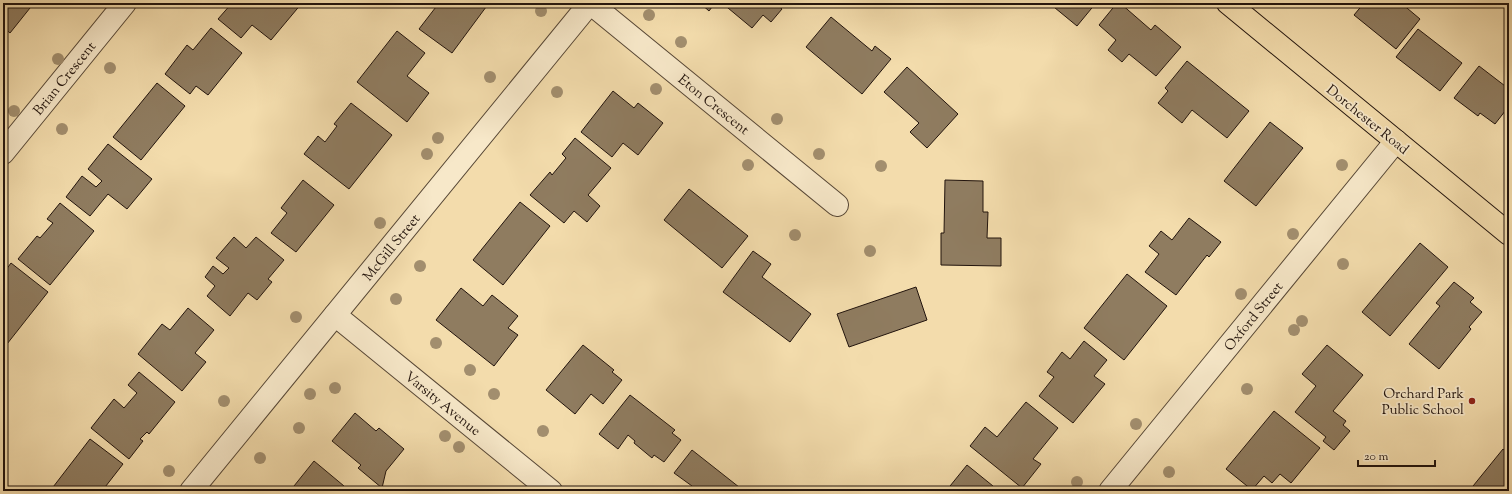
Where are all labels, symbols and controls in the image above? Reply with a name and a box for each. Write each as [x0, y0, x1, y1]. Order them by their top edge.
street label: Brian Crescent [29, 38, 102, 120]
street label: Eton Crescent [673, 71, 753, 141]
street label: Dorchester Road [1321, 81, 1412, 160]
street label: McGill Street [359, 210, 426, 286]
street label: Oxford Street [1220, 278, 1289, 356]
street label: Varsity Avenue [399, 368, 484, 442]
place label: Orchard Park Public School [1382, 385, 1464, 421]
marker: Orchard Park Public School [1467, 396, 1477, 406]
scale bar [1358, 442, 1435, 468]
text: 20 m [1364, 448, 1389, 466]

